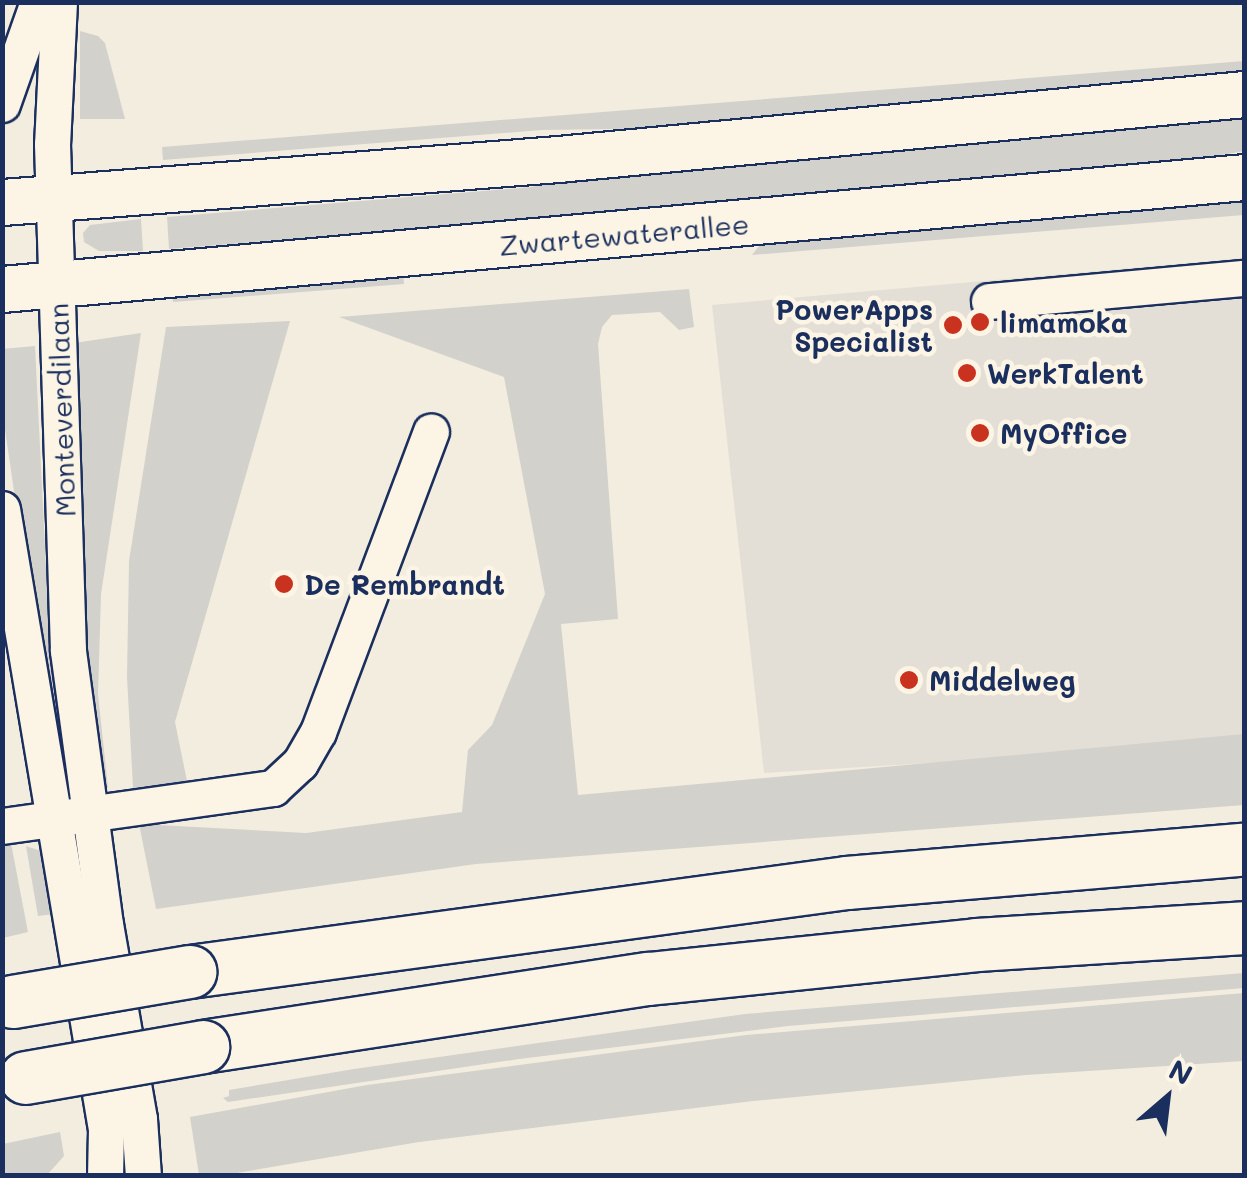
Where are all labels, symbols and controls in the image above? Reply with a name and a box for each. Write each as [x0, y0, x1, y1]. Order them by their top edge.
street label: Zwartewaterallee [498, 206, 750, 262]
place label: PowerApps Specialist [775, 292, 933, 358]
street label: Monteverdilaan [40, 302, 82, 518]
place label: limamoka [1000, 305, 1128, 339]
marker: limamoka [969, 311, 991, 333]
marker: PowerApps Specialist [942, 314, 964, 336]
place label: WerkTalent [987, 356, 1144, 390]
marker: WerkTalent [956, 362, 978, 384]
place label: MyOffice [1000, 416, 1127, 450]
marker: MyOffice [969, 422, 991, 444]
place label: De Rembrandt [304, 567, 505, 601]
marker: De Rembrandt [273, 573, 295, 595]
place label: Middelweg [929, 663, 1076, 697]
marker: Middelweg [898, 669, 920, 691]
north arrow [1117, 1048, 1217, 1148]
text: N [1163, 1051, 1199, 1092]

